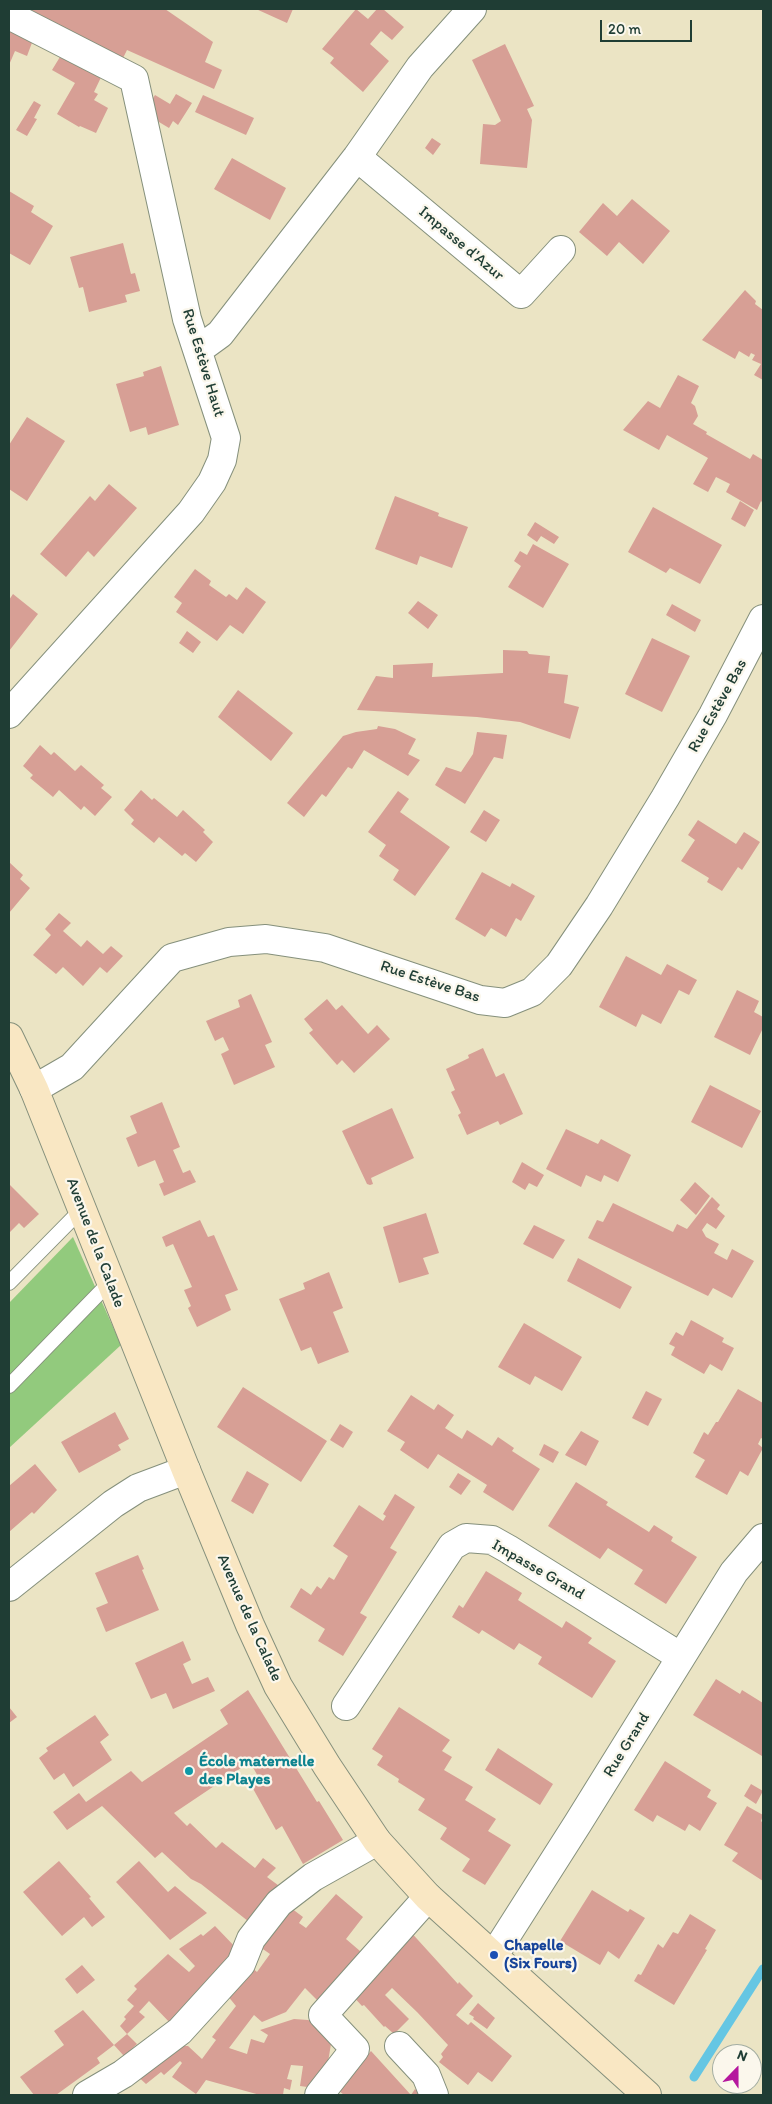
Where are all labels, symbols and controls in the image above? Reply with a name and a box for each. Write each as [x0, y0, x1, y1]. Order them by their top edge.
scale bar [602, 10, 694, 42]
text: 20 m [608, 20, 641, 38]
street label: Impasse d'Azur [414, 203, 508, 285]
street label: Rue Estève Haut [177, 307, 229, 419]
street label: Rue Estève Bas [684, 656, 752, 756]
street label: Rue Estève Bas [378, 957, 482, 1007]
street label: Avenue de la Calade [61, 1175, 129, 1311]
street label: Impasse Grand [488, 1536, 588, 1604]
street label: Avenue de la Calade [212, 1551, 286, 1685]
street label: Rue Grand [600, 1709, 654, 1781]
place label: École maternelle des Playes [199, 1752, 314, 1790]
marker: École maternelle des Playes [183, 1765, 195, 1777]
place label: Chapelle (Six Fours) [504, 1936, 577, 1974]
marker: Chapelle (Six Fours) [488, 1949, 500, 1961]
north arrow [712, 2044, 762, 2094]
text: N [735, 2046, 750, 2065]

